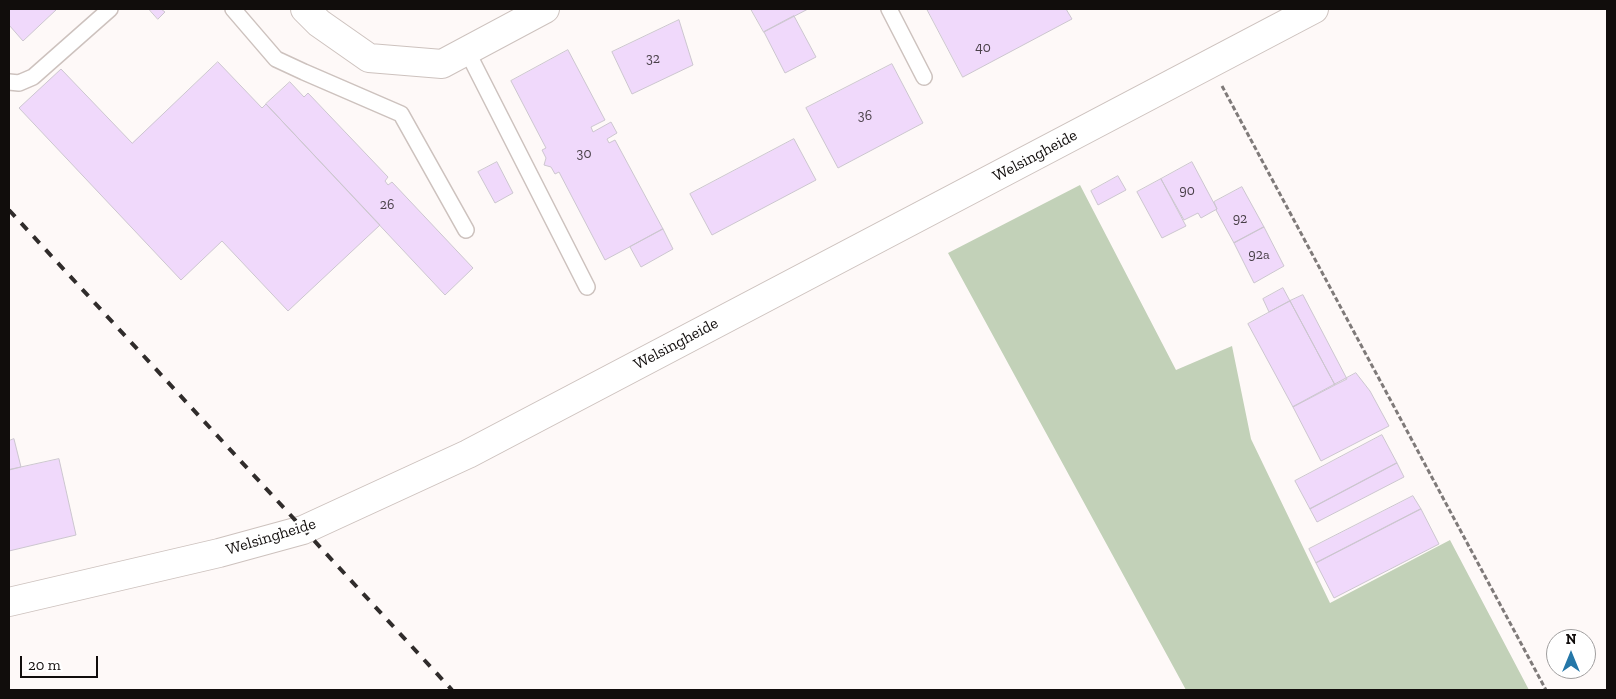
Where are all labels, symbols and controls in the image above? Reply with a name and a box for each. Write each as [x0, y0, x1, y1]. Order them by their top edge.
house number: 40 [975, 40, 991, 56]
house number: 32 [646, 51, 660, 67]
house number: 36 [858, 108, 872, 124]
street label: Welsingheide [990, 126, 1080, 186]
house number: 30 [577, 146, 591, 162]
house number: 90 [1179, 183, 1195, 199]
house number: 26 [380, 197, 394, 213]
house number: 92 [1233, 211, 1247, 227]
house number: 92a [1248, 247, 1270, 263]
street label: Welsingheide [631, 314, 721, 374]
street label: Welsingheide [224, 514, 318, 560]
north arrow [1546, 629, 1596, 679]
text: N [1566, 631, 1576, 648]
scale bar [22, 646, 100, 678]
text: 20 m [28, 656, 61, 674]

